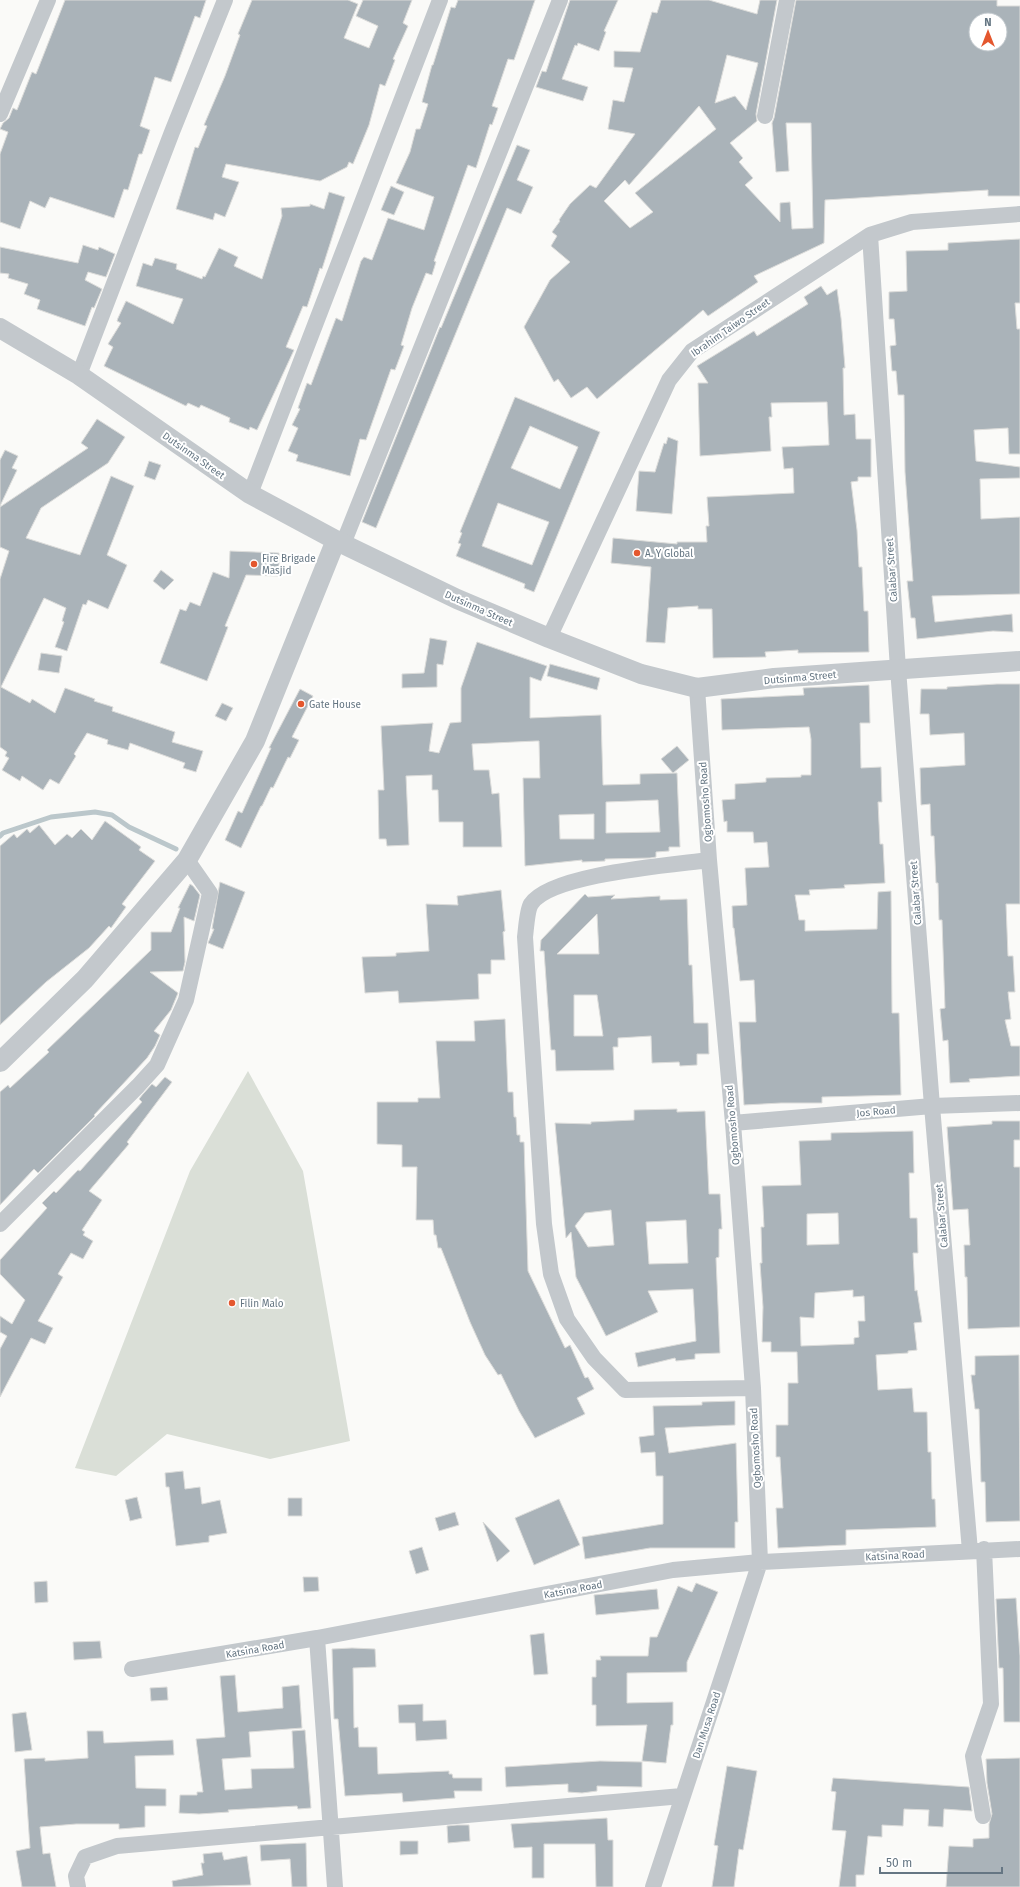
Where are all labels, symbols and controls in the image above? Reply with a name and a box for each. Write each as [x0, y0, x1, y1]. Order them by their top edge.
north arrow [968, 12, 1008, 52]
text: N [984, 16, 992, 29]
street label: Ibrahim Taiwo Street [689, 296, 773, 360]
street label: Dutsinma Street [160, 430, 227, 482]
street label: Calabar Street [884, 537, 900, 602]
marker: A. Y Global [632, 548, 642, 558]
place label: A. Y Global [645, 548, 693, 560]
place label: Fire Brigade Masjid [262, 553, 316, 577]
marker: Fire Brigade Masjid [249, 559, 259, 569]
street label: Dutsinma Street [443, 589, 515, 629]
street label: Dutsinma Street [763, 669, 837, 687]
marker: Gate House [296, 699, 306, 709]
place label: Gate House [309, 699, 361, 711]
street label: Ogbomosho Road [697, 761, 715, 842]
street label: Calabar Street [908, 860, 924, 925]
street label: Ogbomosho Road [724, 1084, 742, 1165]
street label: Jos Road [856, 1104, 896, 1120]
street label: Calabar Street [933, 1183, 951, 1248]
marker: Filin Malo [227, 1298, 237, 1308]
place label: Filin Malo [240, 1298, 284, 1310]
street label: Ogbomosho Road [748, 1407, 764, 1488]
street label: Katsina Road [865, 1548, 925, 1564]
street label: Katsina Road [543, 1578, 603, 1602]
street label: Katsina Road [225, 1639, 285, 1661]
street label: Dan Musa Road [690, 1690, 723, 1760]
scale bar [880, 1849, 1002, 1875]
text: 50 m [886, 1856, 912, 1870]

